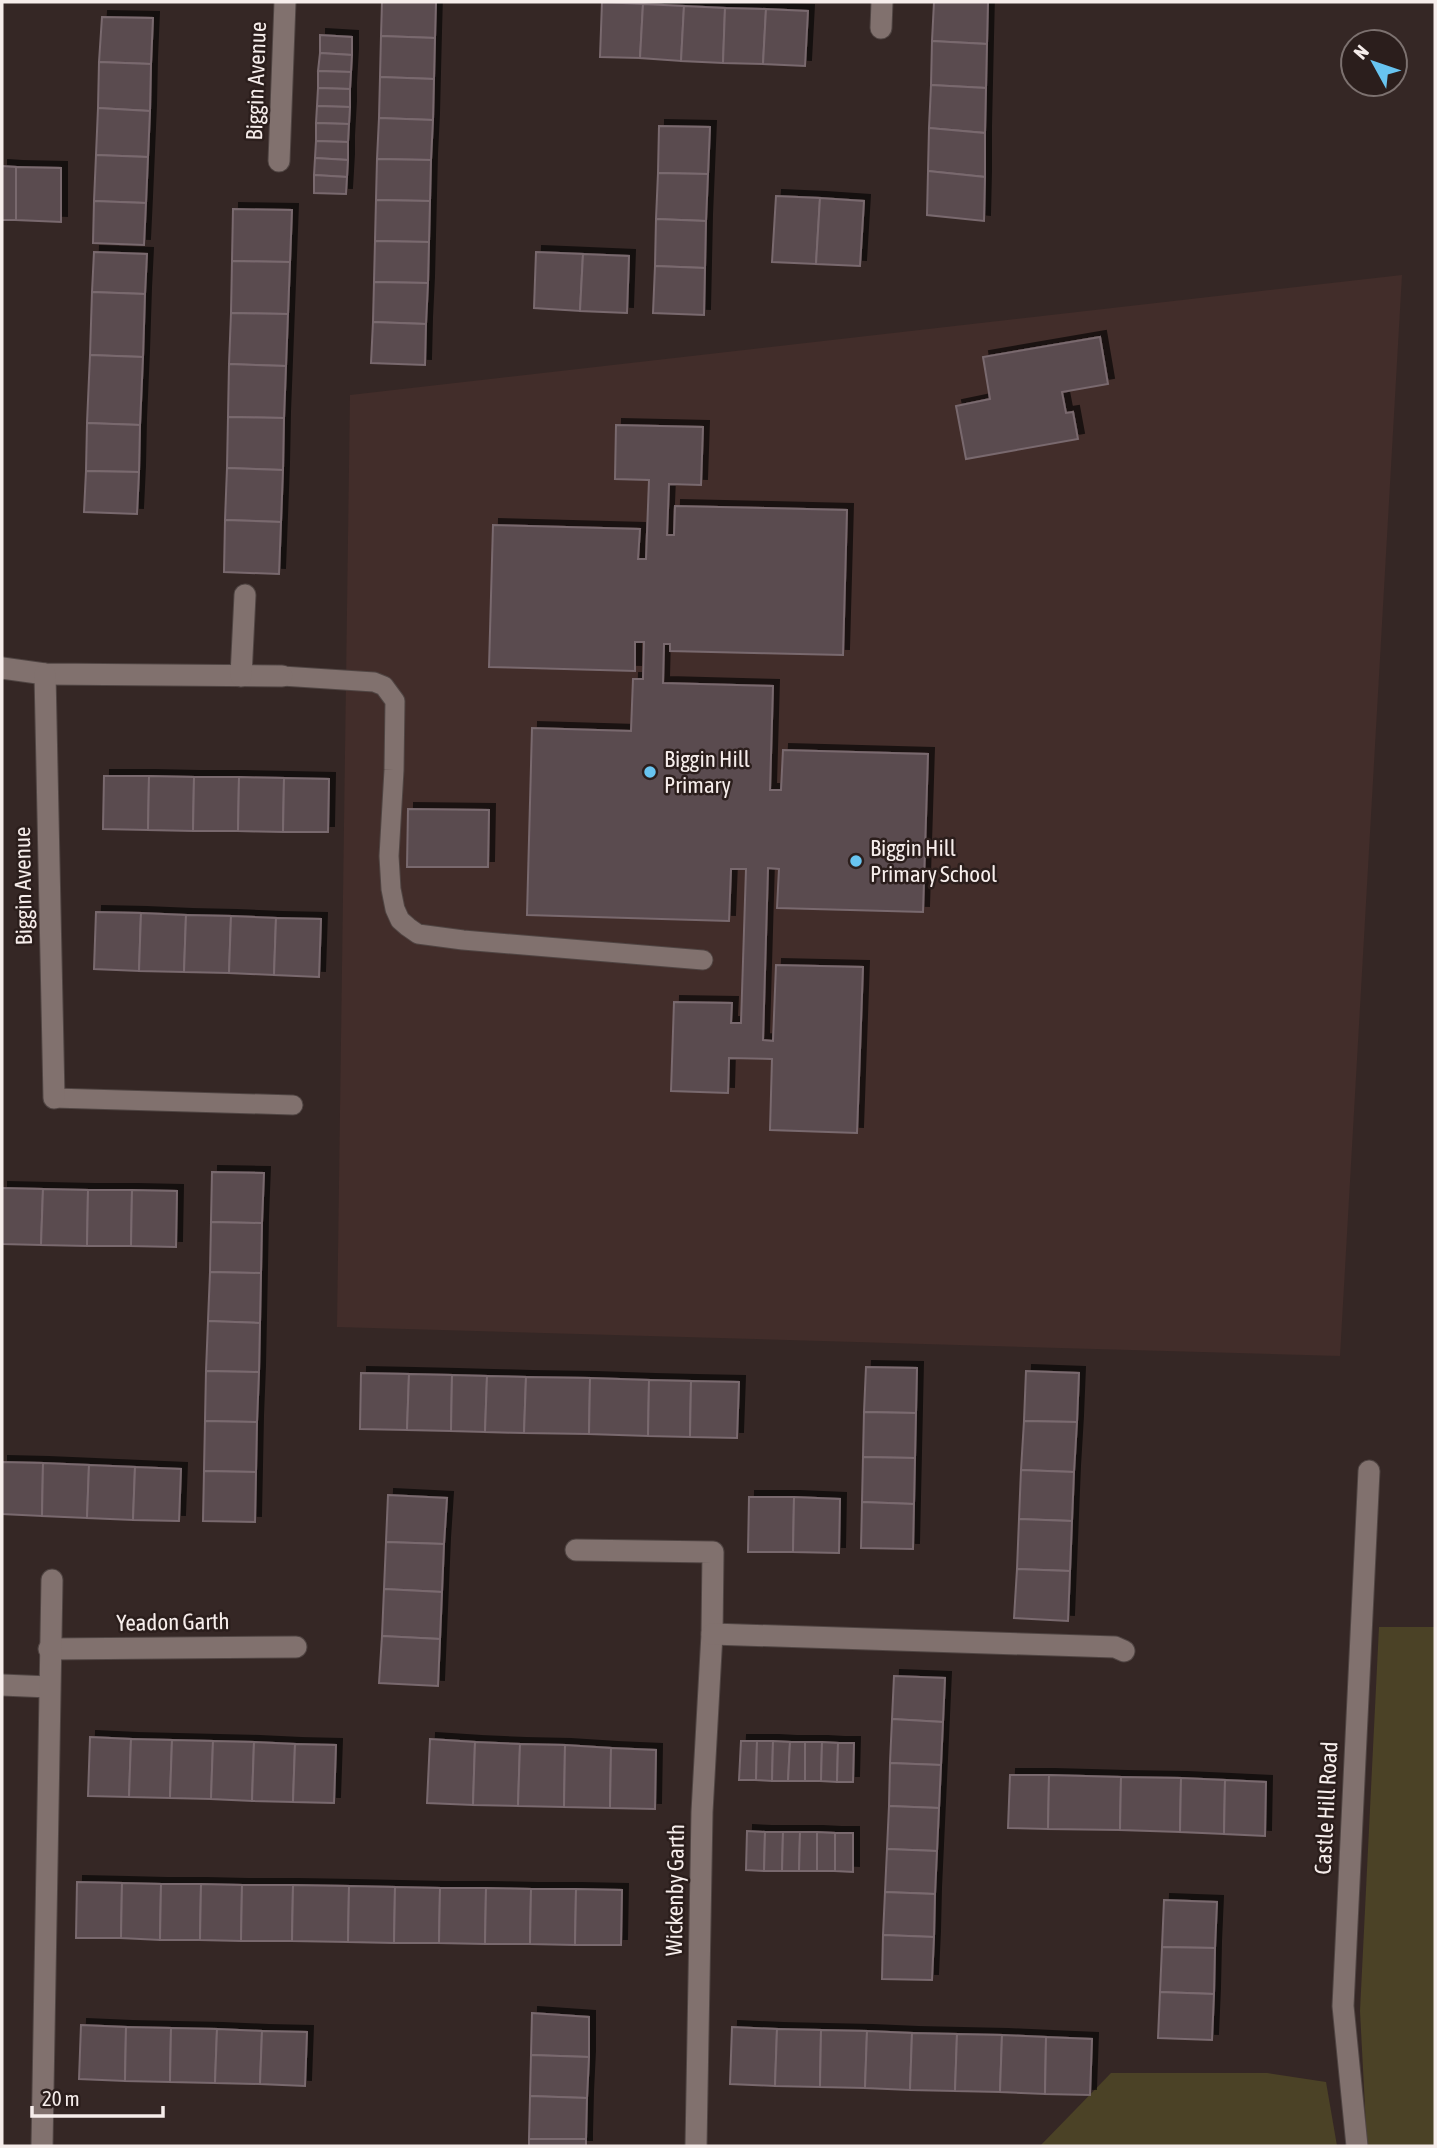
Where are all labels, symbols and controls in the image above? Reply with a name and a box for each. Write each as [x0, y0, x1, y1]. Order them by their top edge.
street label: Biggin Avenue [241, 21, 271, 141]
north arrow [1339, 28, 1409, 98]
text: N [1349, 41, 1373, 63]
place label: Biggin Hill Primary [664, 746, 750, 798]
marker: Biggin Hill Primary [642, 764, 658, 780]
street label: Biggin Avenue [9, 826, 37, 946]
place label: Biggin Hill Primary School [870, 835, 997, 887]
marker: Biggin Hill Primary School [848, 853, 864, 869]
street label: Yeadon Garth [116, 1608, 230, 1636]
street label: Castle Hill Road [1310, 1741, 1342, 1875]
street label: Wickenby Garth [661, 1824, 689, 1956]
scale bar [32, 2074, 163, 2118]
text: 20 m [42, 2086, 80, 2110]

